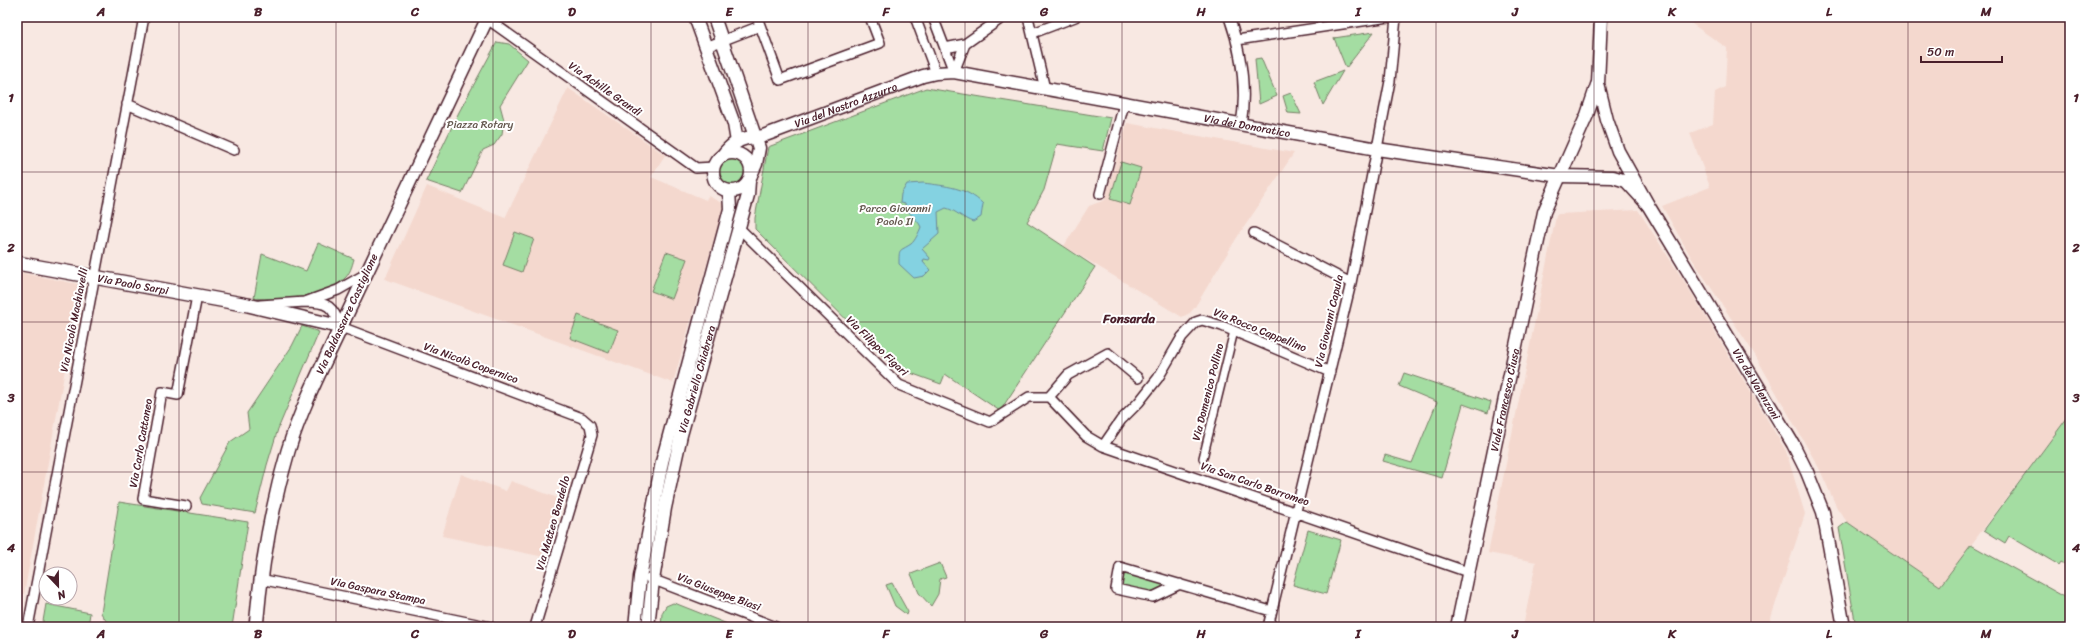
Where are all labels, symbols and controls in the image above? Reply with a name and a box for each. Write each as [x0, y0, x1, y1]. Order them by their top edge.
text: A [96, 0, 105, 23]
text: B [254, 0, 263, 23]
text: C [410, 0, 420, 23]
text: D [568, 0, 576, 23]
text: E [725, 0, 734, 23]
text: F [881, 0, 890, 23]
text: G [1039, 0, 1049, 23]
text: H [1195, 0, 1206, 23]
text: I [1354, 0, 1362, 23]
text: J [1511, 0, 1519, 23]
text: K [1667, 0, 1677, 23]
text: L [1826, 0, 1833, 23]
text: M [1980, 0, 1992, 23]
scale bar [1921, 38, 2002, 64]
text: 50 m [1927, 41, 1954, 63]
street label: Via Achille Grandi [564, 57, 646, 122]
street label: Via del Nastro Azzurro [791, 77, 900, 133]
text: 1 [8, 86, 14, 109]
text: 1 [2073, 86, 2079, 109]
street label: Via dei Donoratico [1203, 108, 1293, 143]
park label: Piazza Rotary [447, 115, 514, 134]
park label: Parco Giovanni Paolo II [859, 199, 932, 231]
text: 2 [6, 236, 15, 259]
text: 2 [2071, 236, 2080, 259]
street label: Via Baldassarre Castiglione [311, 250, 384, 378]
street label: Via Nicolò Machiavelli [55, 265, 94, 374]
street label: Via Paolo Sarpi [96, 268, 171, 300]
street label: Via Giovanni Capula [1309, 272, 1349, 369]
street label: Via Rocco Cappellino [1210, 303, 1310, 358]
district label: Fonsarda [1102, 307, 1155, 330]
street label: Via Filippo Figari [841, 311, 913, 382]
street label: Via Gabriello Chiabrera [672, 323, 721, 435]
street label: Via Nicolò Copernico [421, 337, 521, 389]
street label: Via Domenico Pollino [1187, 341, 1229, 443]
street label: Via dei Valenzani [1727, 344, 1786, 424]
street label: Viale Francesco Ciusa [1485, 346, 1525, 453]
text: 3 [6, 386, 15, 409]
text: 3 [2071, 386, 2080, 409]
street label: Via Carlo Cattaneo [124, 396, 158, 489]
street label: Via San Carlo Borromeo [1198, 456, 1312, 512]
street label: Via Matteo Bandello [530, 473, 576, 573]
text: 4 [6, 536, 16, 559]
text: 4 [2071, 536, 2081, 559]
north arrow [38, 566, 78, 606]
street label: Via Giuseppe Biasi [675, 567, 764, 617]
street label: Via Gaspara Stampa [329, 572, 428, 610]
text: N [54, 584, 70, 605]
text: A [96, 622, 105, 644]
text: B [254, 622, 263, 644]
text: C [410, 622, 420, 644]
text: D [568, 622, 576, 644]
text: E [725, 622, 734, 644]
text: F [881, 622, 890, 644]
text: G [1039, 622, 1049, 644]
text: H [1195, 622, 1206, 644]
text: I [1354, 622, 1362, 644]
text: J [1511, 622, 1519, 644]
text: K [1667, 622, 1677, 644]
text: L [1826, 622, 1833, 644]
text: M [1980, 622, 1992, 644]

